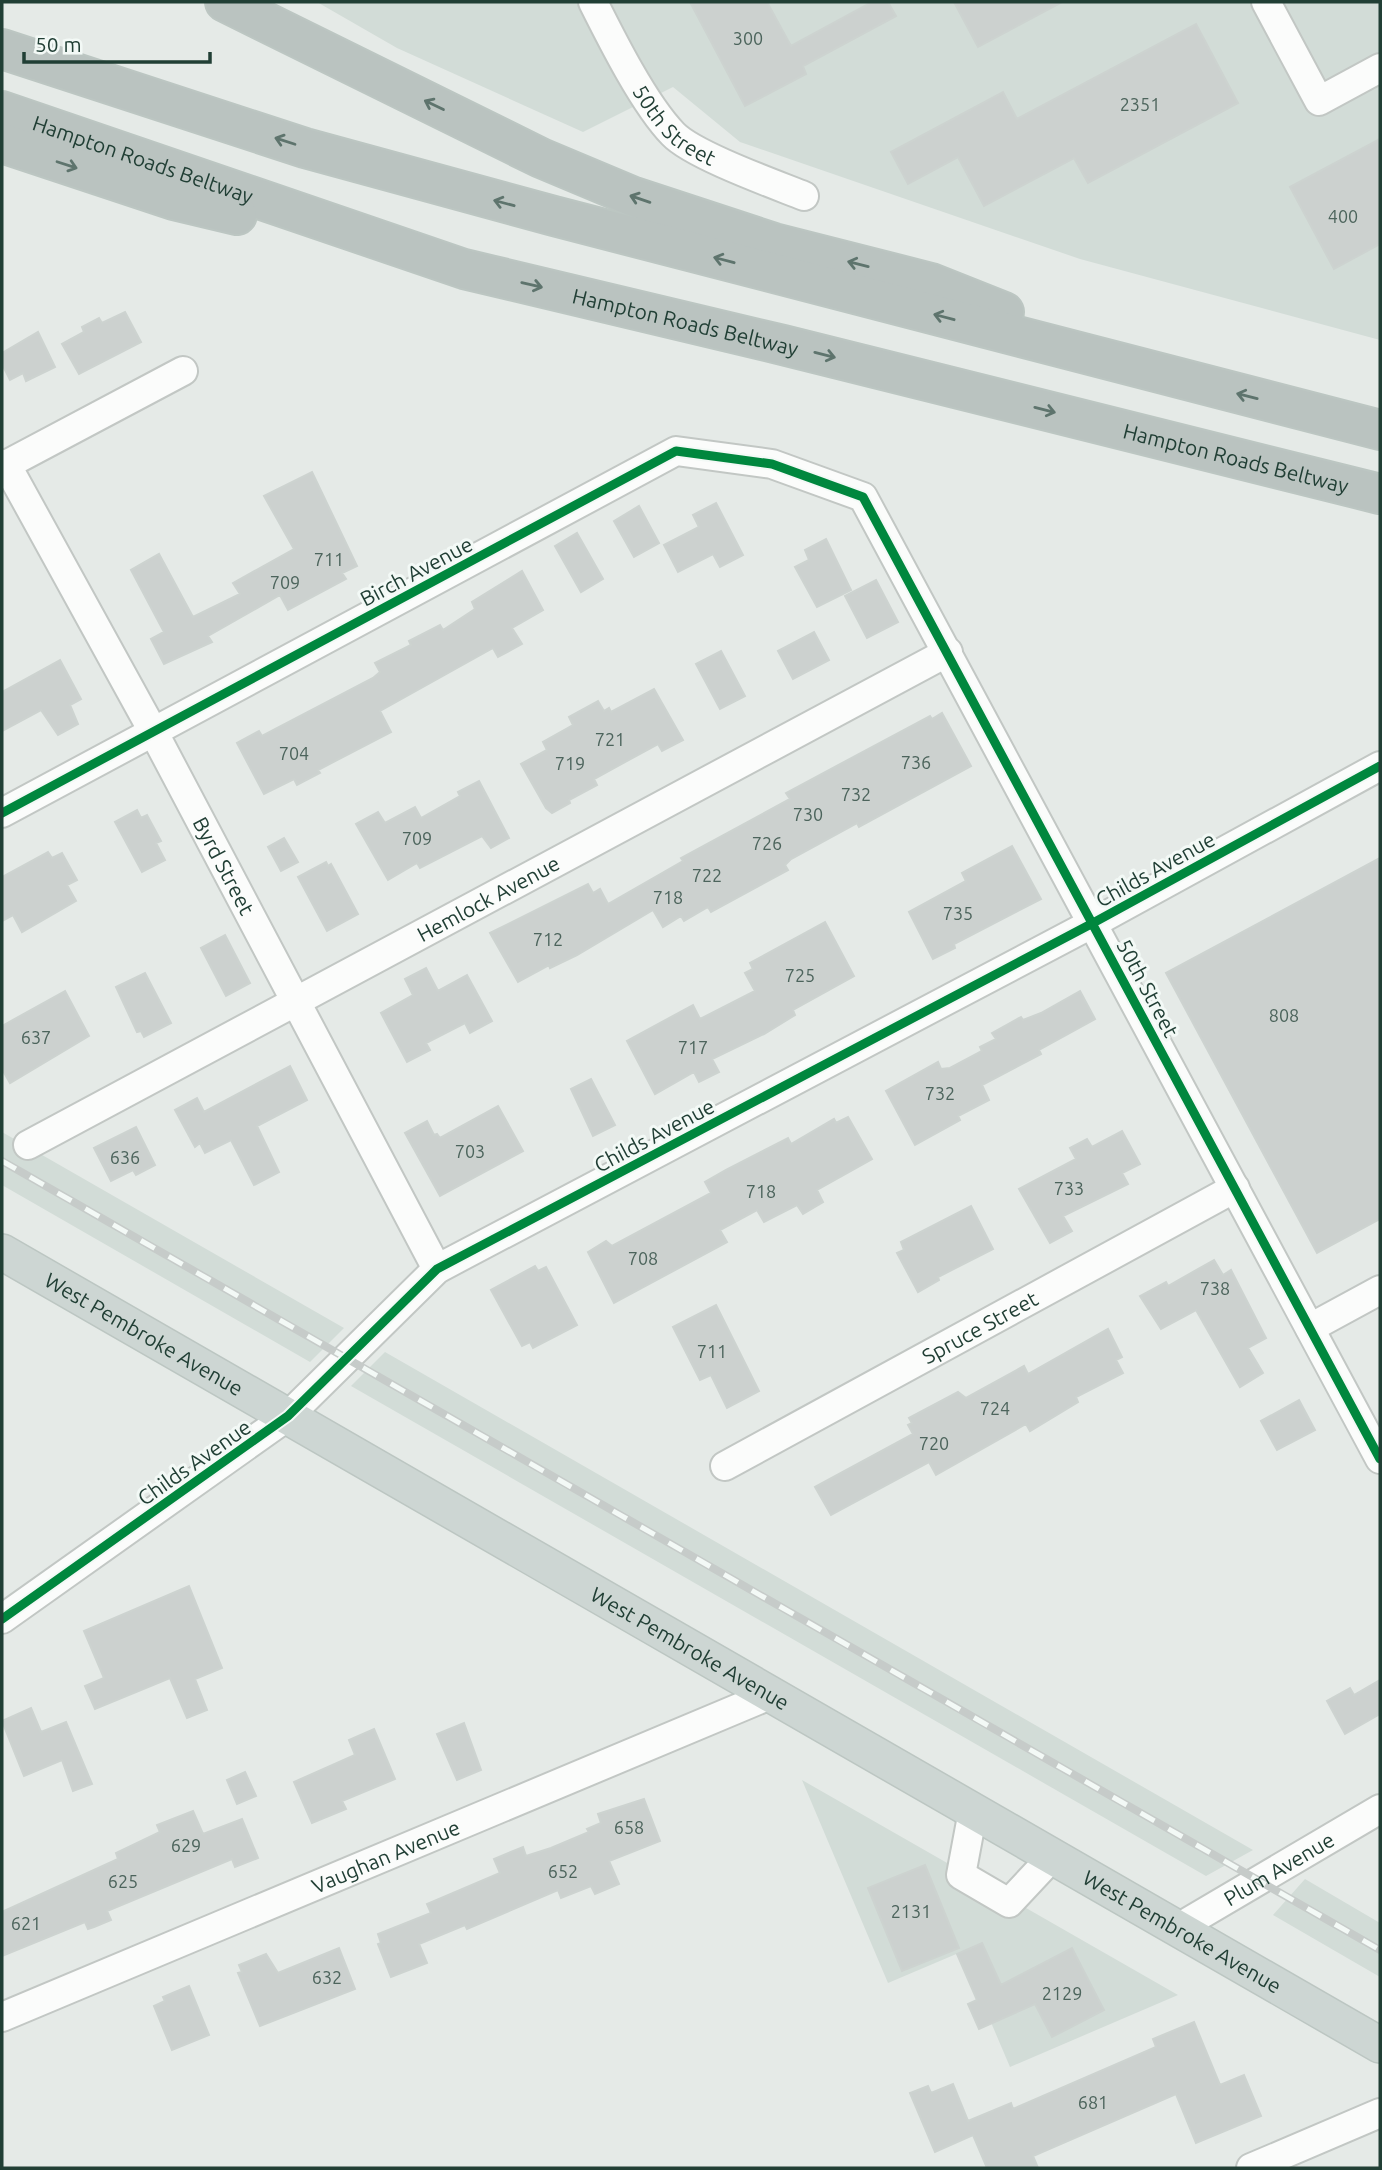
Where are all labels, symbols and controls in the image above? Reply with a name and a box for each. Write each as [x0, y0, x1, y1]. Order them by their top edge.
scale bar [24, 21, 210, 65]
house number: 300 [733, 28, 763, 48]
text: 50 m [35, 32, 82, 56]
street label: 50th Street [628, 80, 720, 170]
house number: 2351 [1120, 94, 1160, 114]
one-way arrow [424, 98, 445, 112]
street label: Hampton Roads Beltway [30, 110, 256, 208]
one-way arrow [274, 134, 296, 147]
one-way arrow [55, 159, 77, 172]
one-way arrow [630, 192, 652, 204]
one-way arrow [493, 195, 515, 208]
house number: 400 [1328, 206, 1358, 226]
one-way arrow [713, 253, 735, 266]
one-way arrow [848, 257, 870, 270]
one-way arrow [520, 279, 543, 293]
street label: Hampton Roads Beltway [570, 283, 801, 360]
one-way arrow [933, 310, 955, 323]
one-way arrow [813, 349, 836, 362]
one-way arrow [1236, 389, 1259, 402]
one-way arrow [1034, 404, 1056, 417]
street label: Hampton Roads Beltway [1121, 418, 1351, 498]
street label: Birch Avenue [356, 531, 476, 611]
house number: 711 [314, 549, 344, 569]
house number: 709 [270, 572, 300, 592]
house number: 721 [595, 729, 625, 749]
house number: 704 [279, 743, 309, 763]
house number: 736 [901, 752, 931, 772]
house number: 719 [555, 753, 585, 773]
house number: 732 [841, 784, 871, 804]
house number: 730 [793, 804, 823, 824]
street label: Byrd Street [188, 813, 260, 919]
street label: Childs Avenue [1091, 826, 1219, 912]
house number: 709 [402, 828, 432, 848]
house number: 726 [752, 833, 782, 853]
street label: Hemlock Avenue [413, 851, 563, 946]
house number: 722 [692, 865, 722, 885]
house number: 718 [653, 887, 683, 907]
house number: 735 [943, 903, 973, 923]
house number: 712 [533, 929, 563, 949]
street label: 50th Street [1112, 935, 1184, 1041]
house number: 725 [785, 965, 815, 985]
house number: 808 [1269, 1005, 1299, 1025]
house number: 637 [21, 1027, 51, 1047]
house number: 717 [678, 1037, 708, 1057]
house number: 732 [925, 1083, 955, 1103]
street label: Childs Avenue [590, 1093, 718, 1177]
house number: 703 [455, 1141, 485, 1161]
house number: 636 [110, 1147, 140, 1167]
house number: 733 [1054, 1178, 1084, 1198]
house number: 718 [746, 1181, 776, 1201]
house number: 708 [628, 1248, 658, 1268]
street label: West Pembroke Avenue [41, 1267, 248, 1400]
house number: 738 [1200, 1278, 1230, 1298]
street label: Spruce Street [918, 1286, 1042, 1368]
house number: 711 [697, 1341, 727, 1361]
house number: 724 [980, 1398, 1010, 1418]
street label: Childs Avenue [133, 1414, 255, 1510]
house number: 720 [919, 1433, 949, 1453]
street label: West Pembroke Avenue [587, 1582, 794, 1714]
street label: Vaughan Avenue [308, 1814, 463, 1898]
house number: 658 [614, 1817, 644, 1837]
street label: Plum Avenue [1219, 1827, 1338, 1910]
house number: 629 [171, 1835, 201, 1855]
house number: 652 [548, 1861, 578, 1881]
street label: West Pembroke Avenue [1079, 1865, 1286, 1998]
house number: 625 [108, 1871, 138, 1891]
house number: 2131 [891, 1901, 931, 1921]
house number: 621 [11, 1913, 41, 1933]
house number: 632 [312, 1967, 342, 1987]
house number: 2129 [1042, 1983, 1082, 2003]
house number: 681 [1078, 2092, 1108, 2112]

